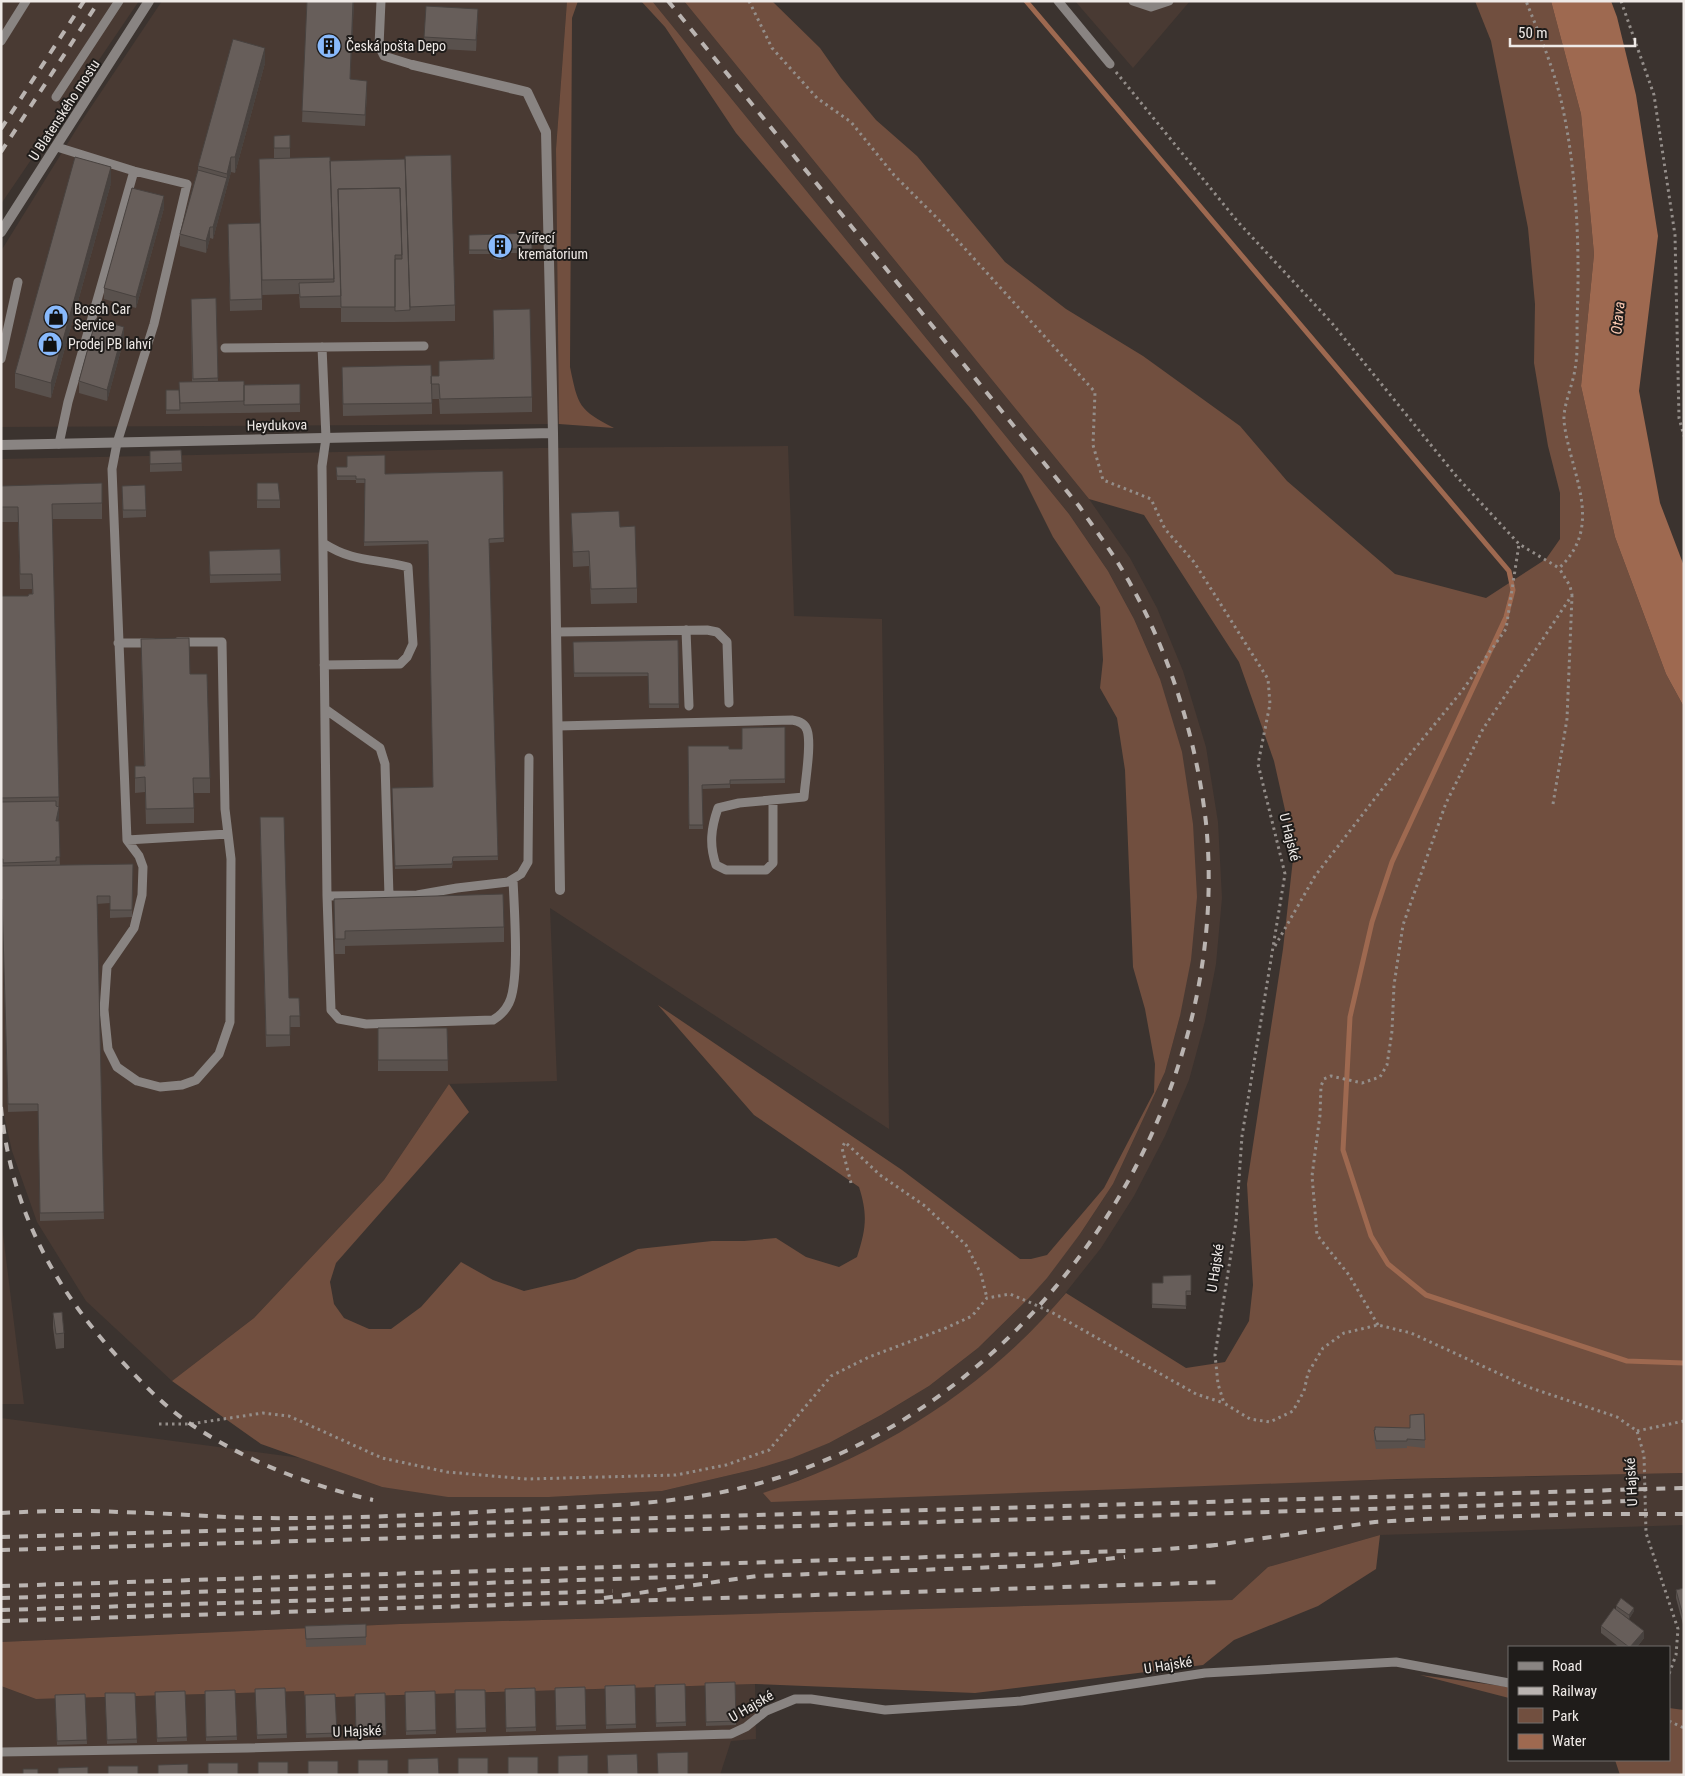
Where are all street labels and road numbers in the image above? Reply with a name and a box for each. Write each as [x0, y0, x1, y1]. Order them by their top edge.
street label: U Blatenského mostu [25, 57, 103, 163]
street label: Heydukova [247, 416, 307, 434]
street label: U Hajské [1276, 811, 1304, 863]
street label: U Hajské [1203, 1242, 1227, 1293]
street label: U Hajské [1622, 1457, 1640, 1507]
street label: U Hajské [1143, 1653, 1194, 1677]
street label: U Hajské [726, 1687, 776, 1725]
street label: U Hajské [332, 1722, 382, 1740]

